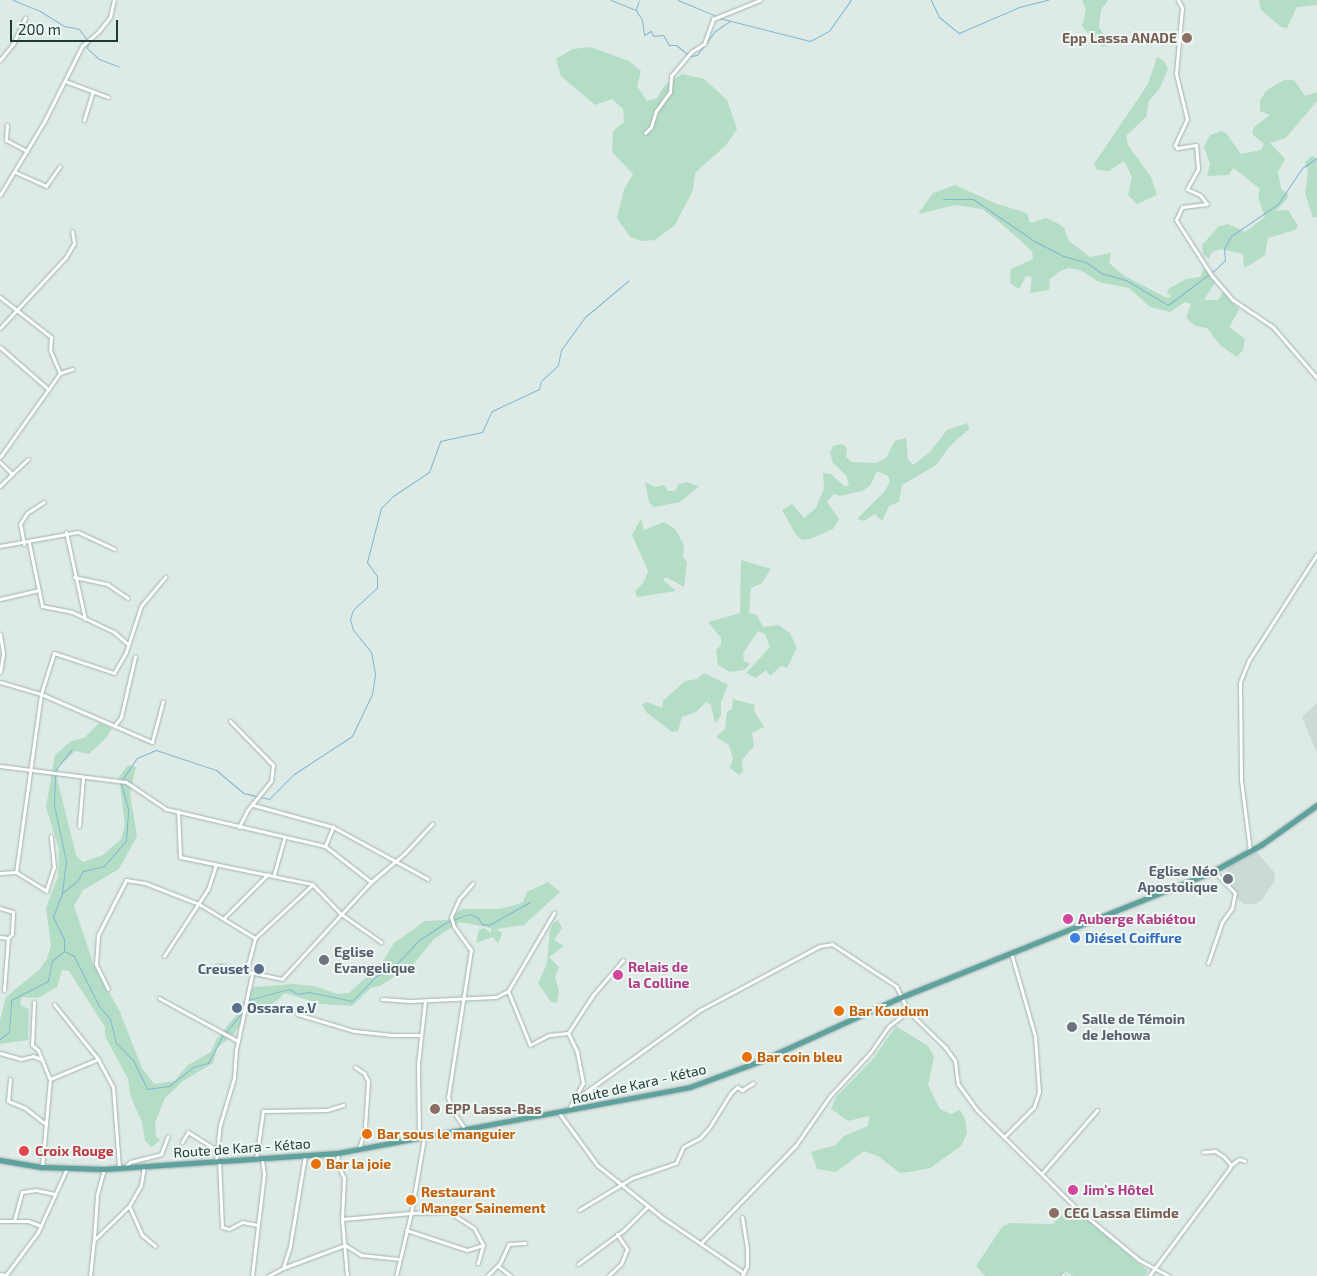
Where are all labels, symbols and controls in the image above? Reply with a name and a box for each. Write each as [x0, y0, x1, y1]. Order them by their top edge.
scale bar [12, 10, 120, 42]
text: 200 m [18, 20, 61, 38]
place label: Epp Lassa ANADE [1062, 30, 1177, 46]
marker: Epp Lassa ANADE [1181, 32, 1193, 44]
place label: Eglise Néo Apostolique [1138, 863, 1218, 896]
marker: Eglise Néo Apostolique [1222, 873, 1234, 885]
place label: Auberge Kabiétou [1078, 911, 1196, 927]
marker: Auberge Kabiétou [1062, 913, 1074, 925]
place label: Diésel Coiffure [1085, 930, 1182, 946]
marker: Diésel Coiffure [1069, 932, 1081, 944]
place label: Eglise Evangelique [334, 944, 415, 976]
marker: Eglise Evangelique [318, 954, 330, 966]
place label: Relais de la Colline [628, 959, 689, 992]
place label: Creuset [198, 961, 249, 977]
marker: Creuset [253, 963, 265, 975]
marker: Relais de la Colline [612, 969, 624, 981]
place label: Ossara e.V [247, 1000, 316, 1016]
marker: Ossara e.V [231, 1002, 243, 1014]
place label: Bar Koudum [849, 1003, 929, 1019]
marker: Bar Koudum [833, 1005, 845, 1017]
place label: Salle de Témoin de Jehowa [1082, 1011, 1185, 1044]
marker: Salle de Témoin de Jehowa [1066, 1021, 1078, 1033]
place label: Bar coin bleu [757, 1049, 843, 1065]
marker: Bar coin bleu [741, 1051, 753, 1063]
street label: Route de Kara - Kétao [570, 1060, 708, 1108]
place label: EPP Lassa-Bas [445, 1101, 542, 1117]
marker: EPP Lassa-Bas [429, 1103, 441, 1115]
place label: Bar sous le manguier [377, 1126, 516, 1142]
marker: Bar sous le manguier [361, 1128, 373, 1140]
street label: Route de Kara - Kétao [173, 1135, 311, 1161]
place label: Croix Rouge [35, 1143, 114, 1159]
marker: Croix Rouge [17, 1144, 31, 1158]
place label: Bar la joie [326, 1156, 391, 1172]
marker: Bar la joie [310, 1158, 322, 1170]
place label: Jim's Hôtel [1083, 1182, 1154, 1198]
place label: Restaurant Manger Sainement [421, 1184, 546, 1216]
marker: Jim's Hôtel [1067, 1184, 1079, 1196]
marker: Restaurant Manger Sainement [405, 1194, 417, 1206]
place label: CEG Lassa Elimde [1064, 1205, 1179, 1221]
marker: CEG Lassa Elimde [1048, 1207, 1060, 1219]

